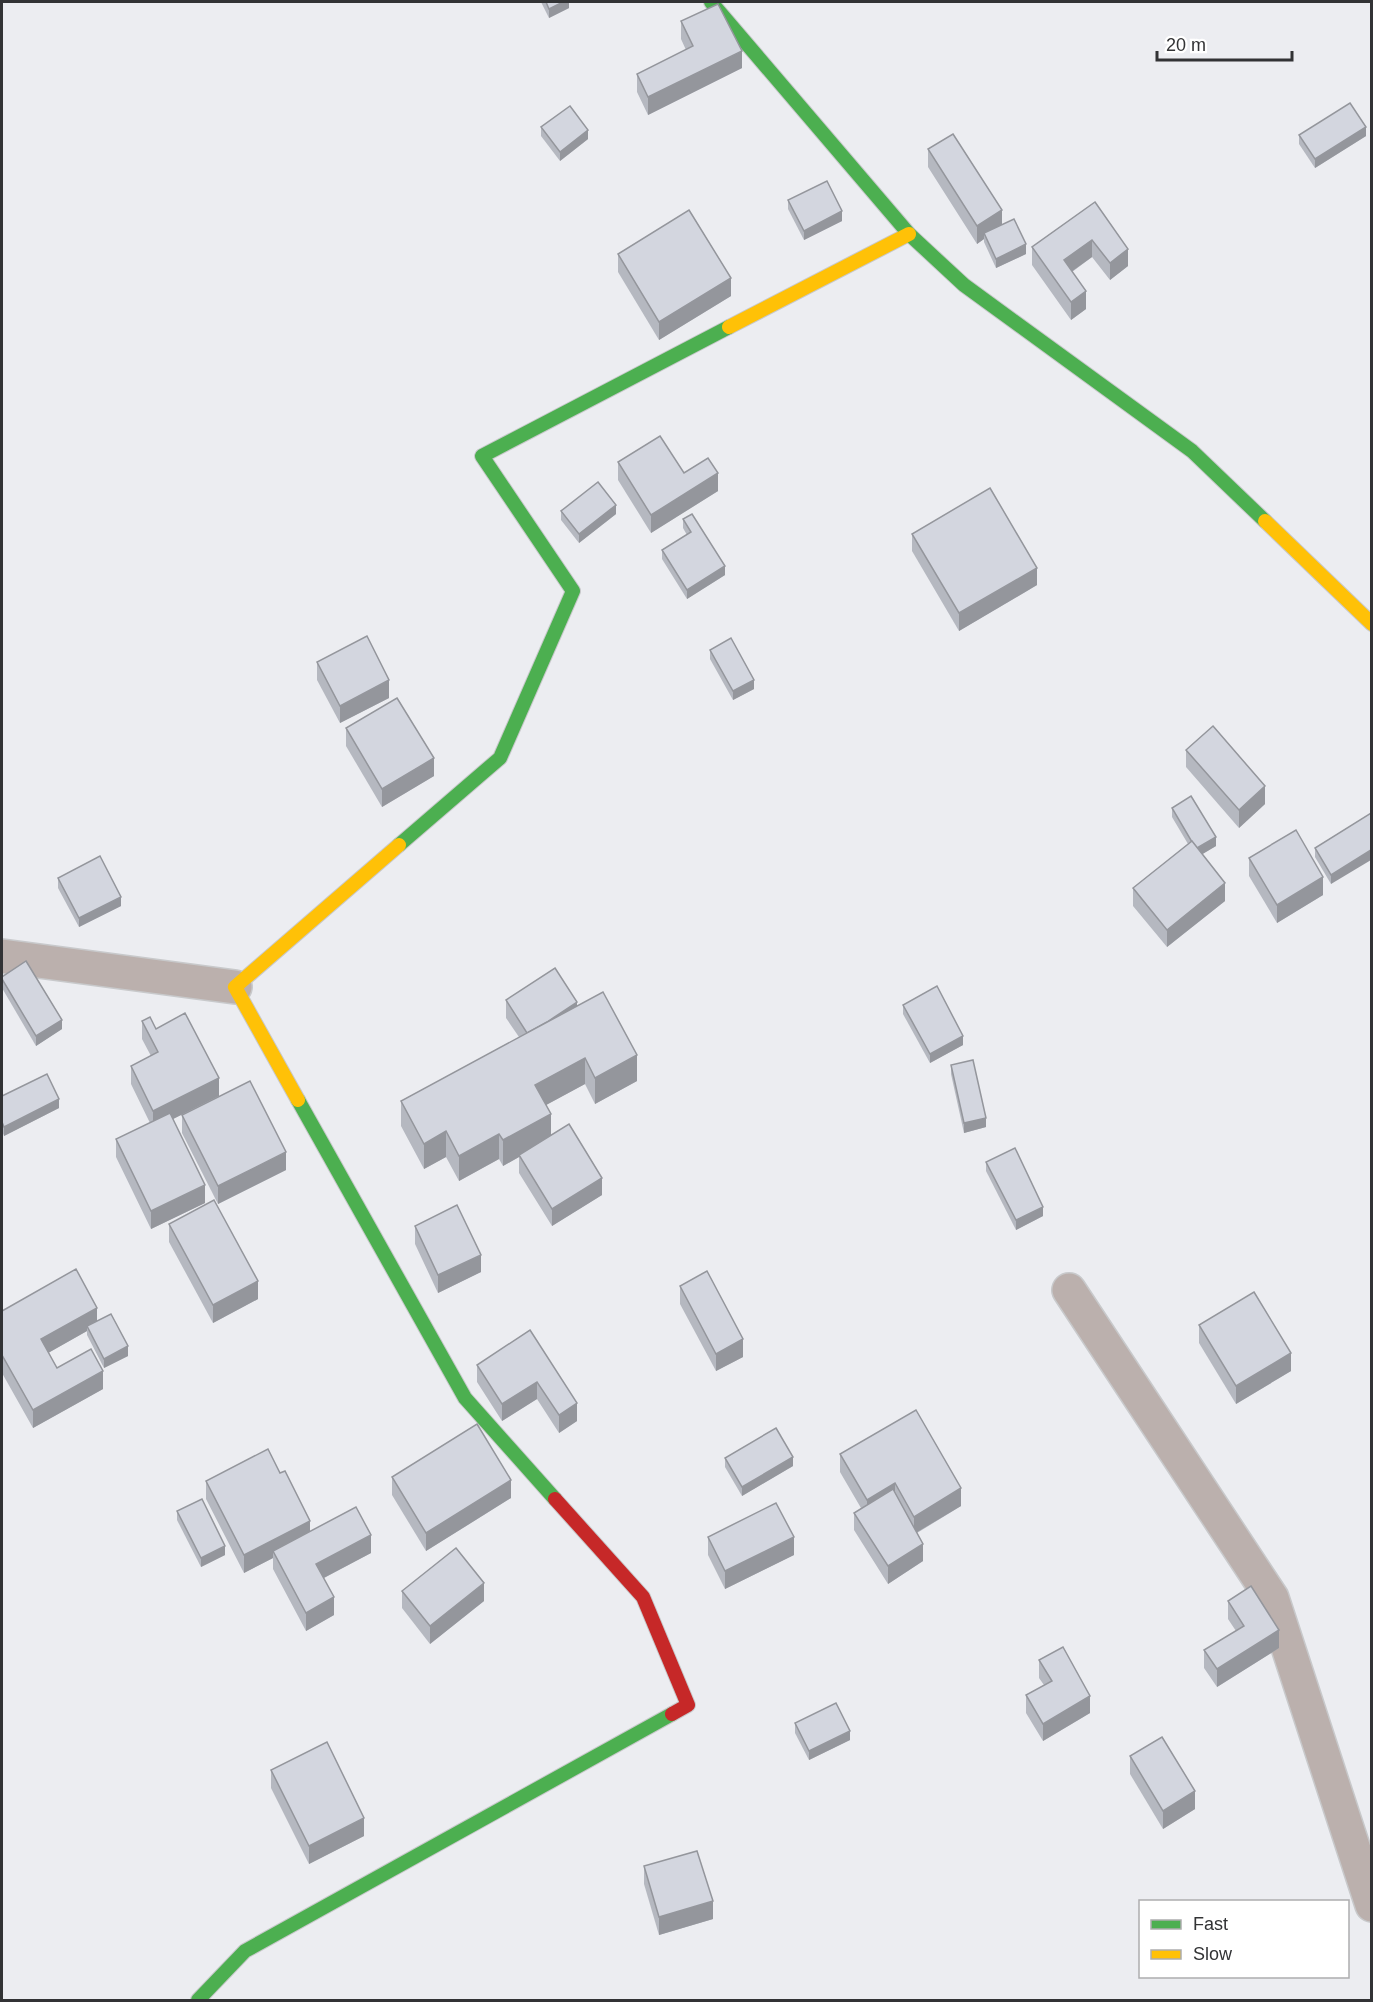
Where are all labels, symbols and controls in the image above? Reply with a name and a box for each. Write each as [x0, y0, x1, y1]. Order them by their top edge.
scale bar [1157, 24, 1292, 62]
text: 20 m [1166, 35, 1206, 55]
legend [1139, 1900, 1349, 1978]
text: Fast [1193, 1914, 1228, 1934]
text: Slow [1193, 1944, 1233, 1964]

